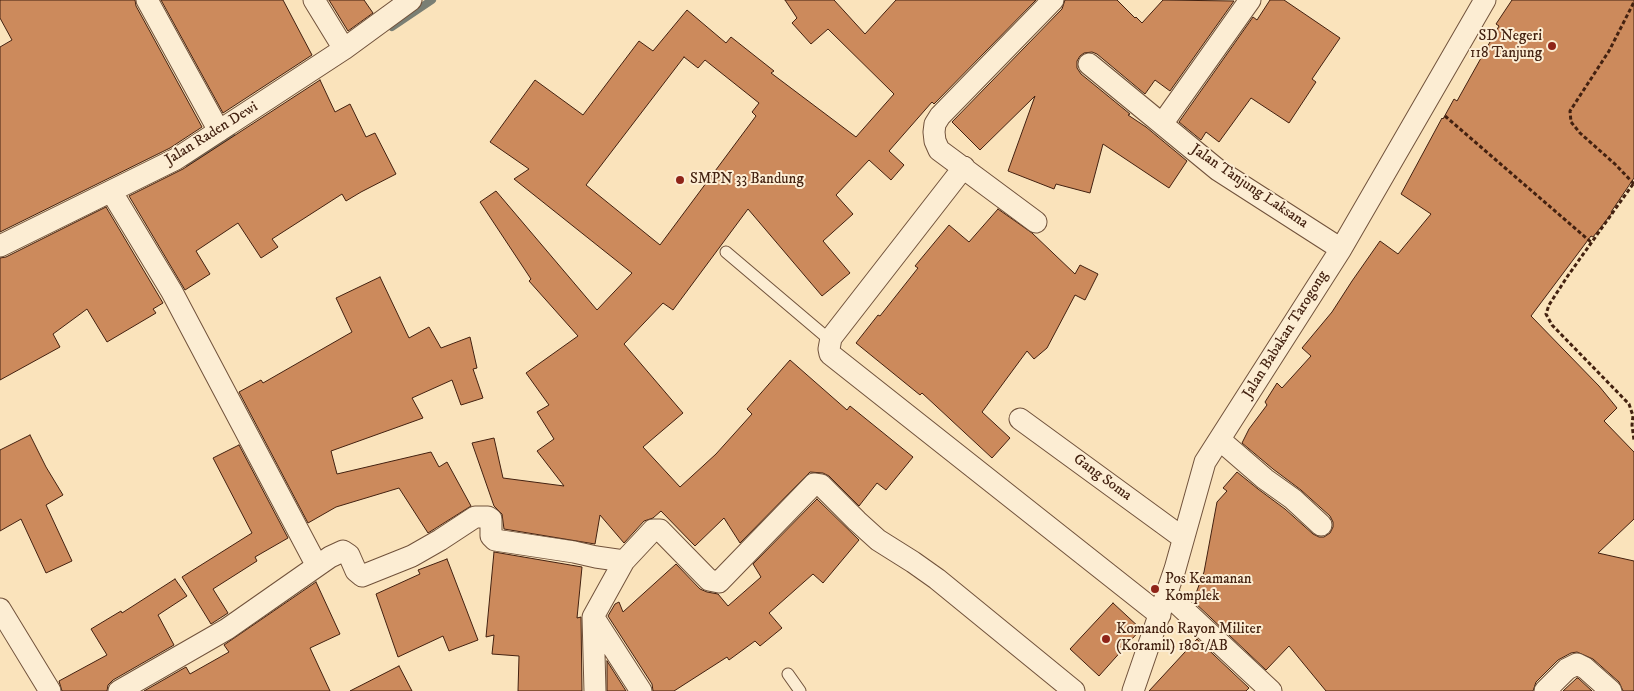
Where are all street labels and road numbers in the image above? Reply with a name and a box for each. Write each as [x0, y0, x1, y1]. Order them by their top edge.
street label: Jalan Raden Dewi [162, 98, 262, 170]
street label: Jalan Tanjung Laksana [1187, 141, 1311, 233]
street label: Jalan Babakan Tarogong [1239, 268, 1333, 402]
street label: Gang Soma [1069, 451, 1135, 505]

